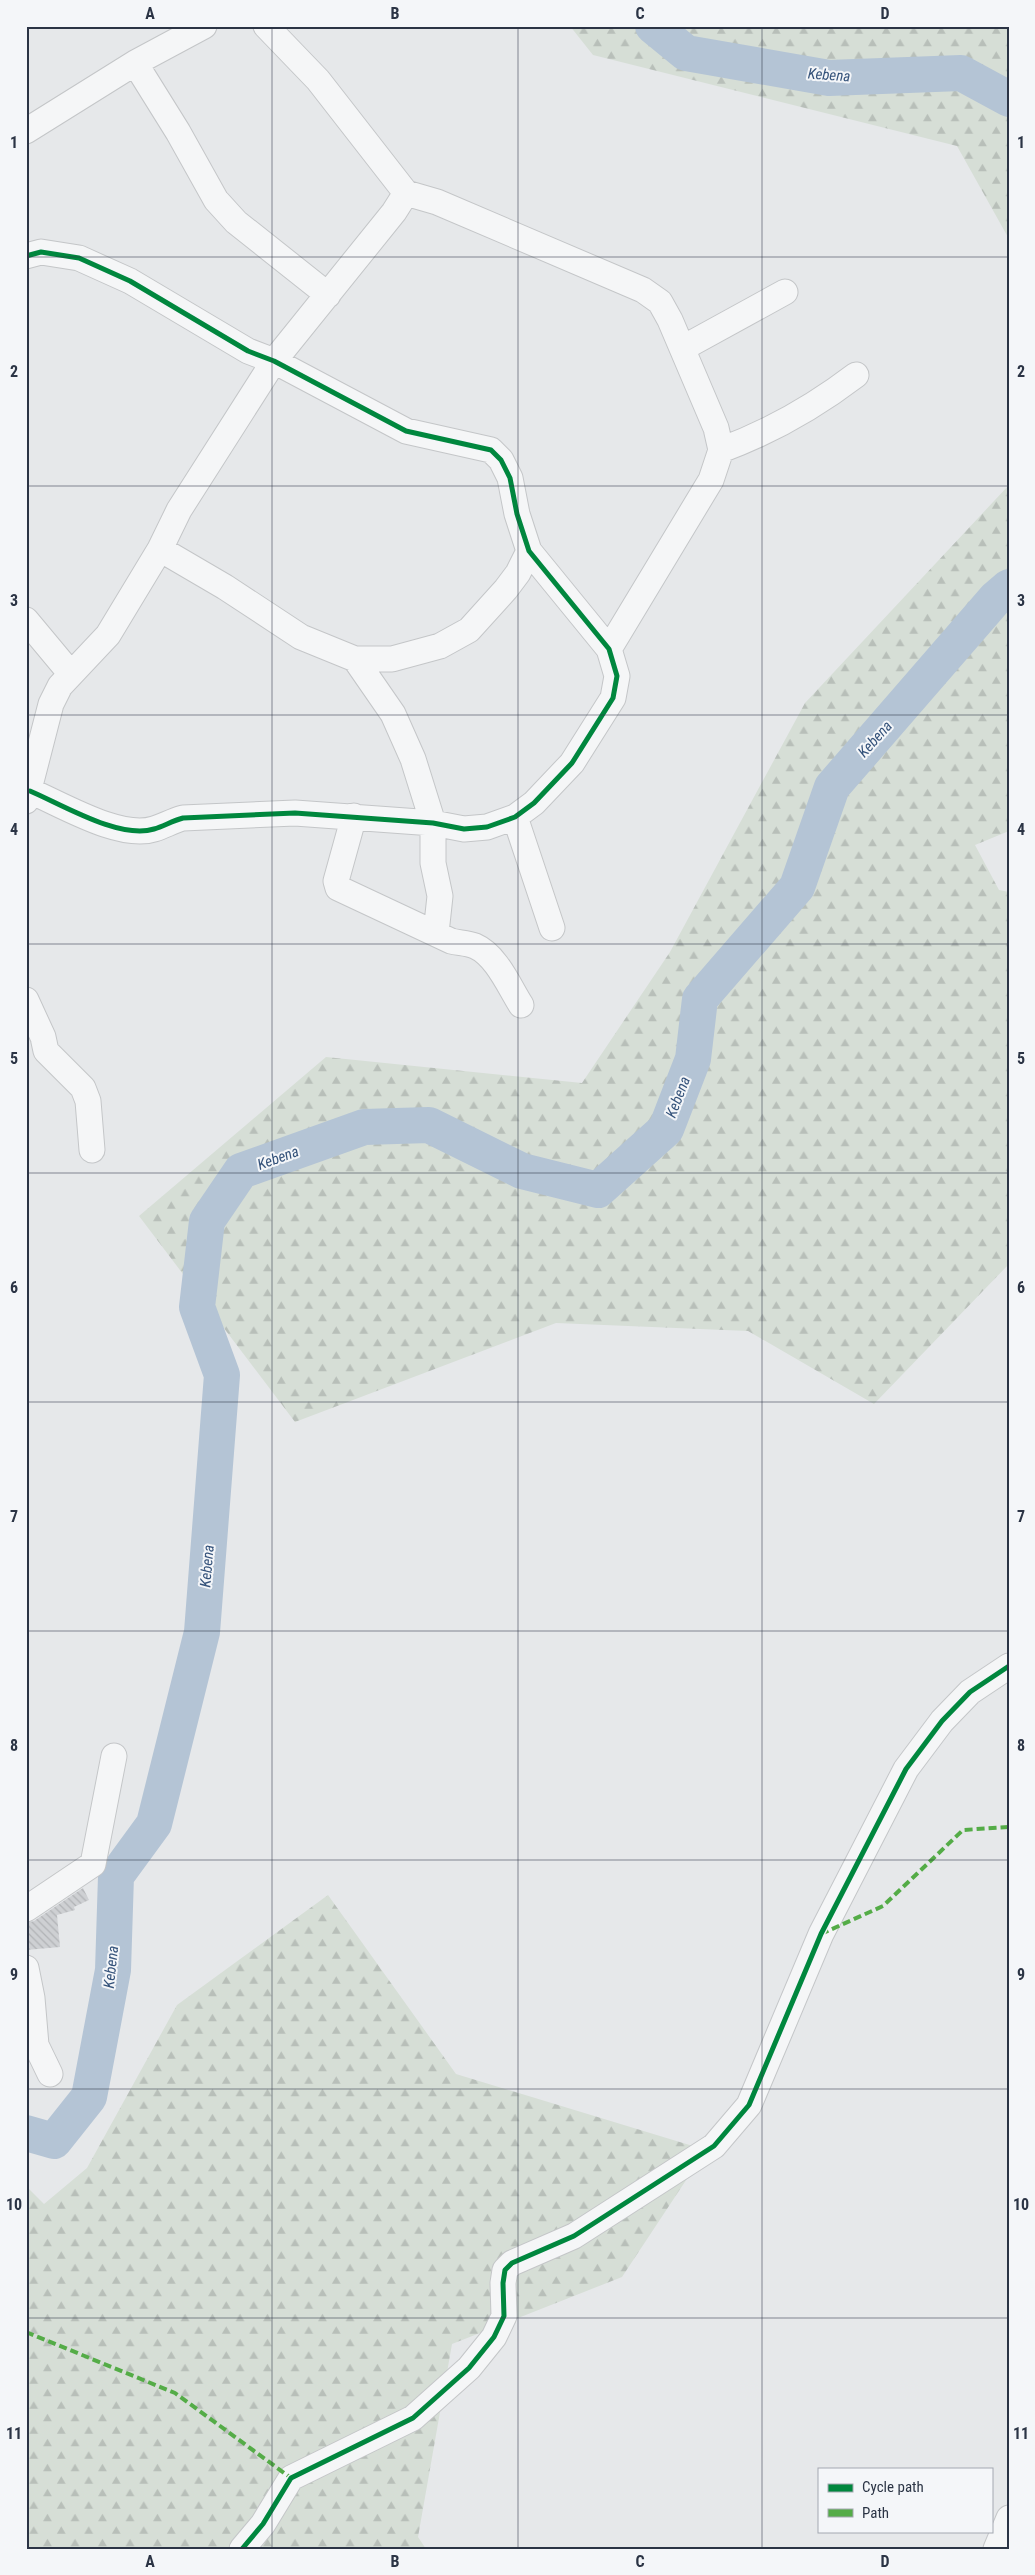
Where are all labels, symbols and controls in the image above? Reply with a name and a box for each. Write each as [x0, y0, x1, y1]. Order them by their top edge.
text: A [145, 4, 155, 23]
text: B [391, 4, 400, 23]
text: C [635, 4, 645, 23]
text: D [880, 4, 890, 23]
water label: Kebena [807, 65, 851, 85]
text: 1 [10, 133, 18, 152]
text: 1 [1017, 133, 1025, 152]
text: 2 [10, 362, 18, 381]
text: 2 [1017, 362, 1025, 381]
text: 3 [10, 591, 18, 610]
text: 3 [1017, 591, 1025, 610]
water label: Kebena [854, 717, 896, 761]
text: 4 [10, 820, 18, 839]
text: 4 [1017, 820, 1025, 839]
text: 5 [10, 1049, 18, 1068]
text: 5 [1017, 1049, 1025, 1068]
water label: Kebena [662, 1074, 694, 1120]
water label: Kebena [255, 1142, 301, 1174]
text: 6 [10, 1278, 18, 1297]
text: 6 [1017, 1278, 1025, 1297]
text: 7 [10, 1507, 18, 1526]
text: 7 [1017, 1507, 1025, 1526]
water label: Kebena [196, 1544, 218, 1588]
text: 8 [10, 1736, 18, 1755]
text: 8 [1017, 1736, 1025, 1755]
water label: Kebena [100, 1945, 122, 1989]
text: 9 [10, 1965, 18, 1984]
text: 9 [1017, 1965, 1025, 1984]
text: 10 [6, 2195, 22, 2214]
text: 10 [1013, 2195, 1029, 2214]
text: 11 [6, 2424, 22, 2443]
text: 11 [1013, 2424, 1029, 2443]
legend [818, 2468, 992, 2532]
text: Cycle path [862, 2478, 924, 2496]
text: Path [862, 2504, 889, 2522]
text: A [145, 2552, 155, 2571]
text: B [391, 2552, 400, 2571]
text: C [635, 2552, 645, 2571]
text: D [880, 2552, 890, 2571]

